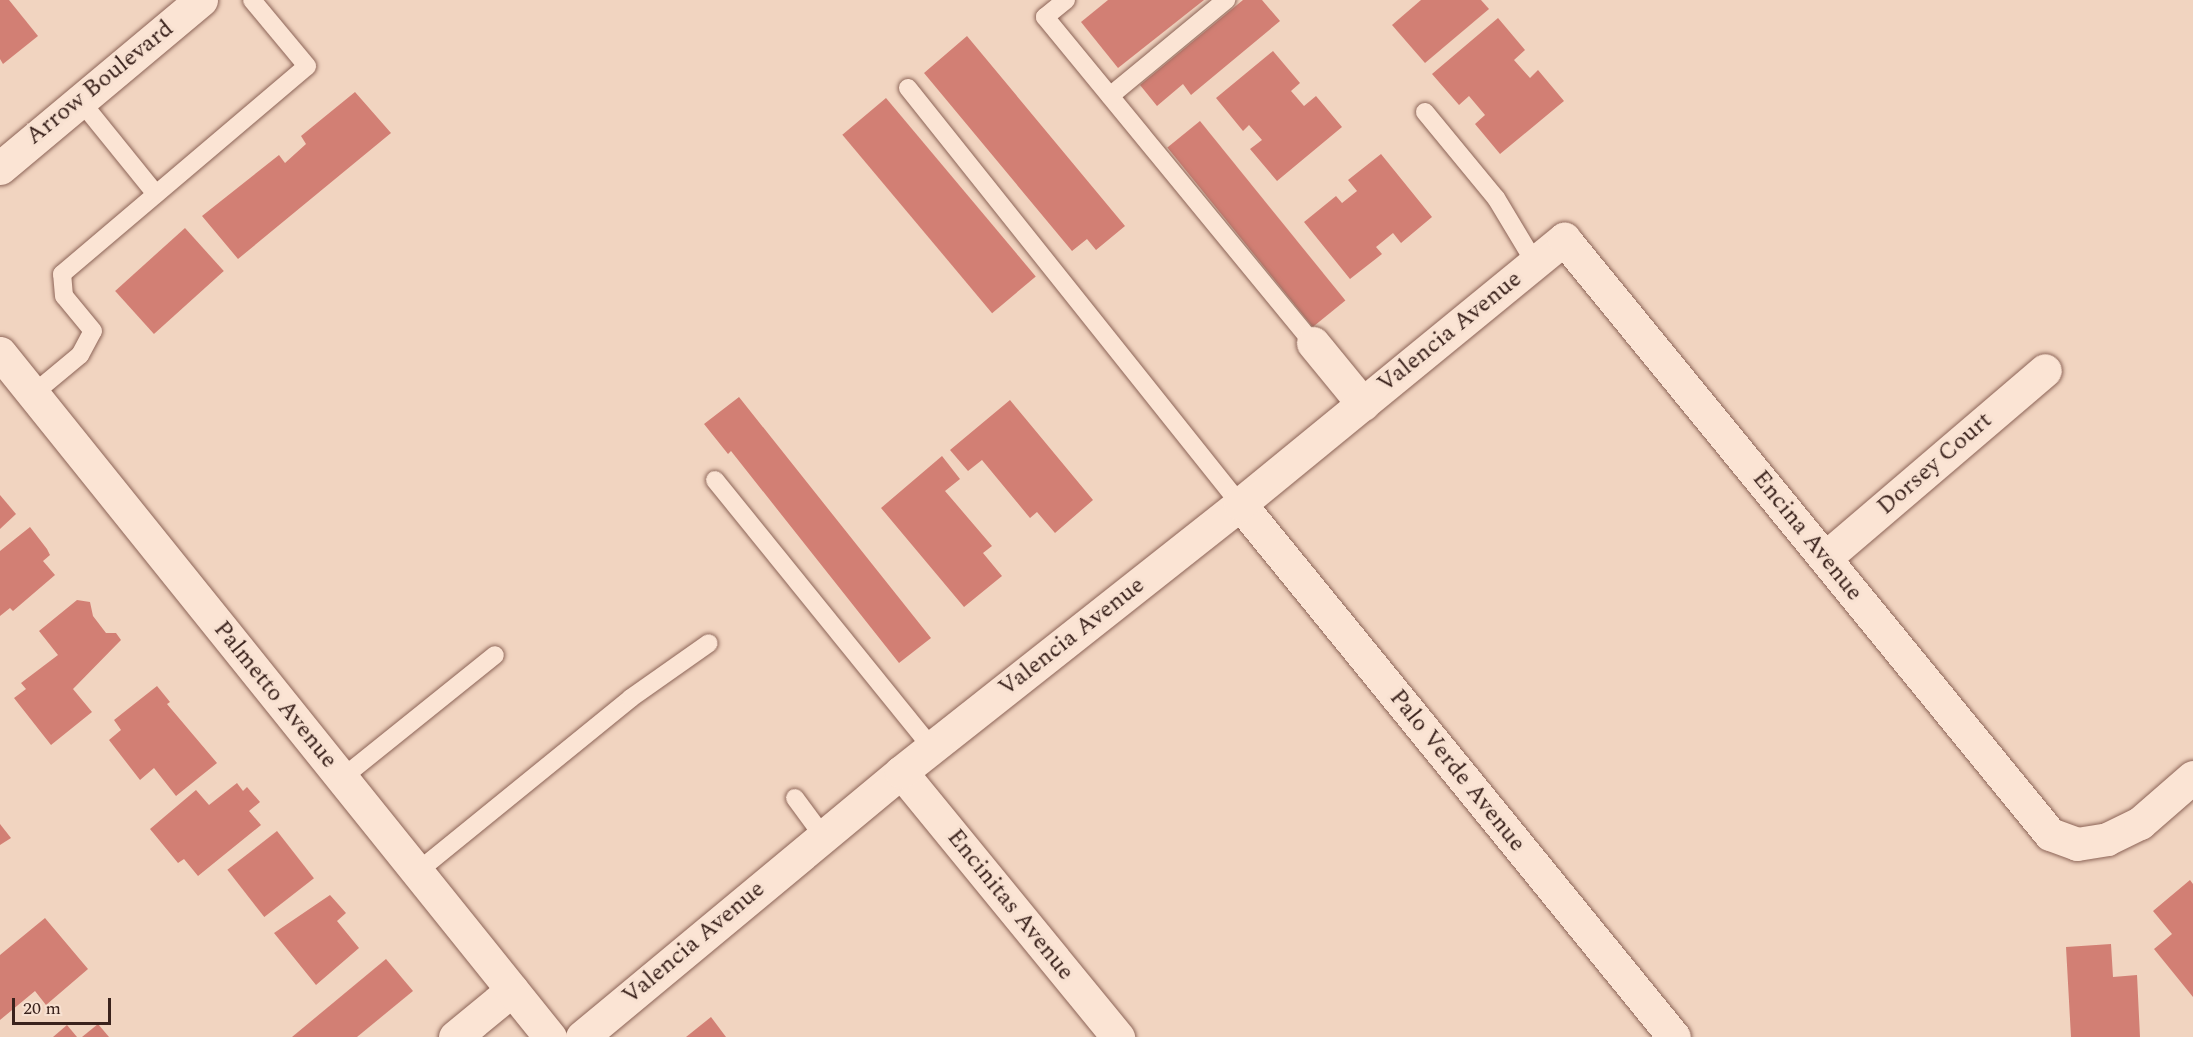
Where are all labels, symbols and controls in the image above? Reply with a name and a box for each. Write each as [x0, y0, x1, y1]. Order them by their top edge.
street label: Arrow Boulevard [20, 15, 180, 151]
street label: Valencia Avenue [1372, 265, 1528, 399]
street label: Dorsey Court [1872, 406, 1998, 522]
street label: Encina Avenue [1746, 465, 1868, 607]
street label: Valencia Avenue [993, 571, 1151, 703]
street label: Palmetto Avenue [207, 616, 343, 774]
street label: Palo Verde Avenue [1383, 684, 1531, 858]
street label: Encinitas Avenue [940, 824, 1080, 986]
street label: Valencia Avenue [617, 875, 771, 1011]
scale bar [15, 986, 114, 1024]
text: 20 m [23, 995, 61, 1022]

